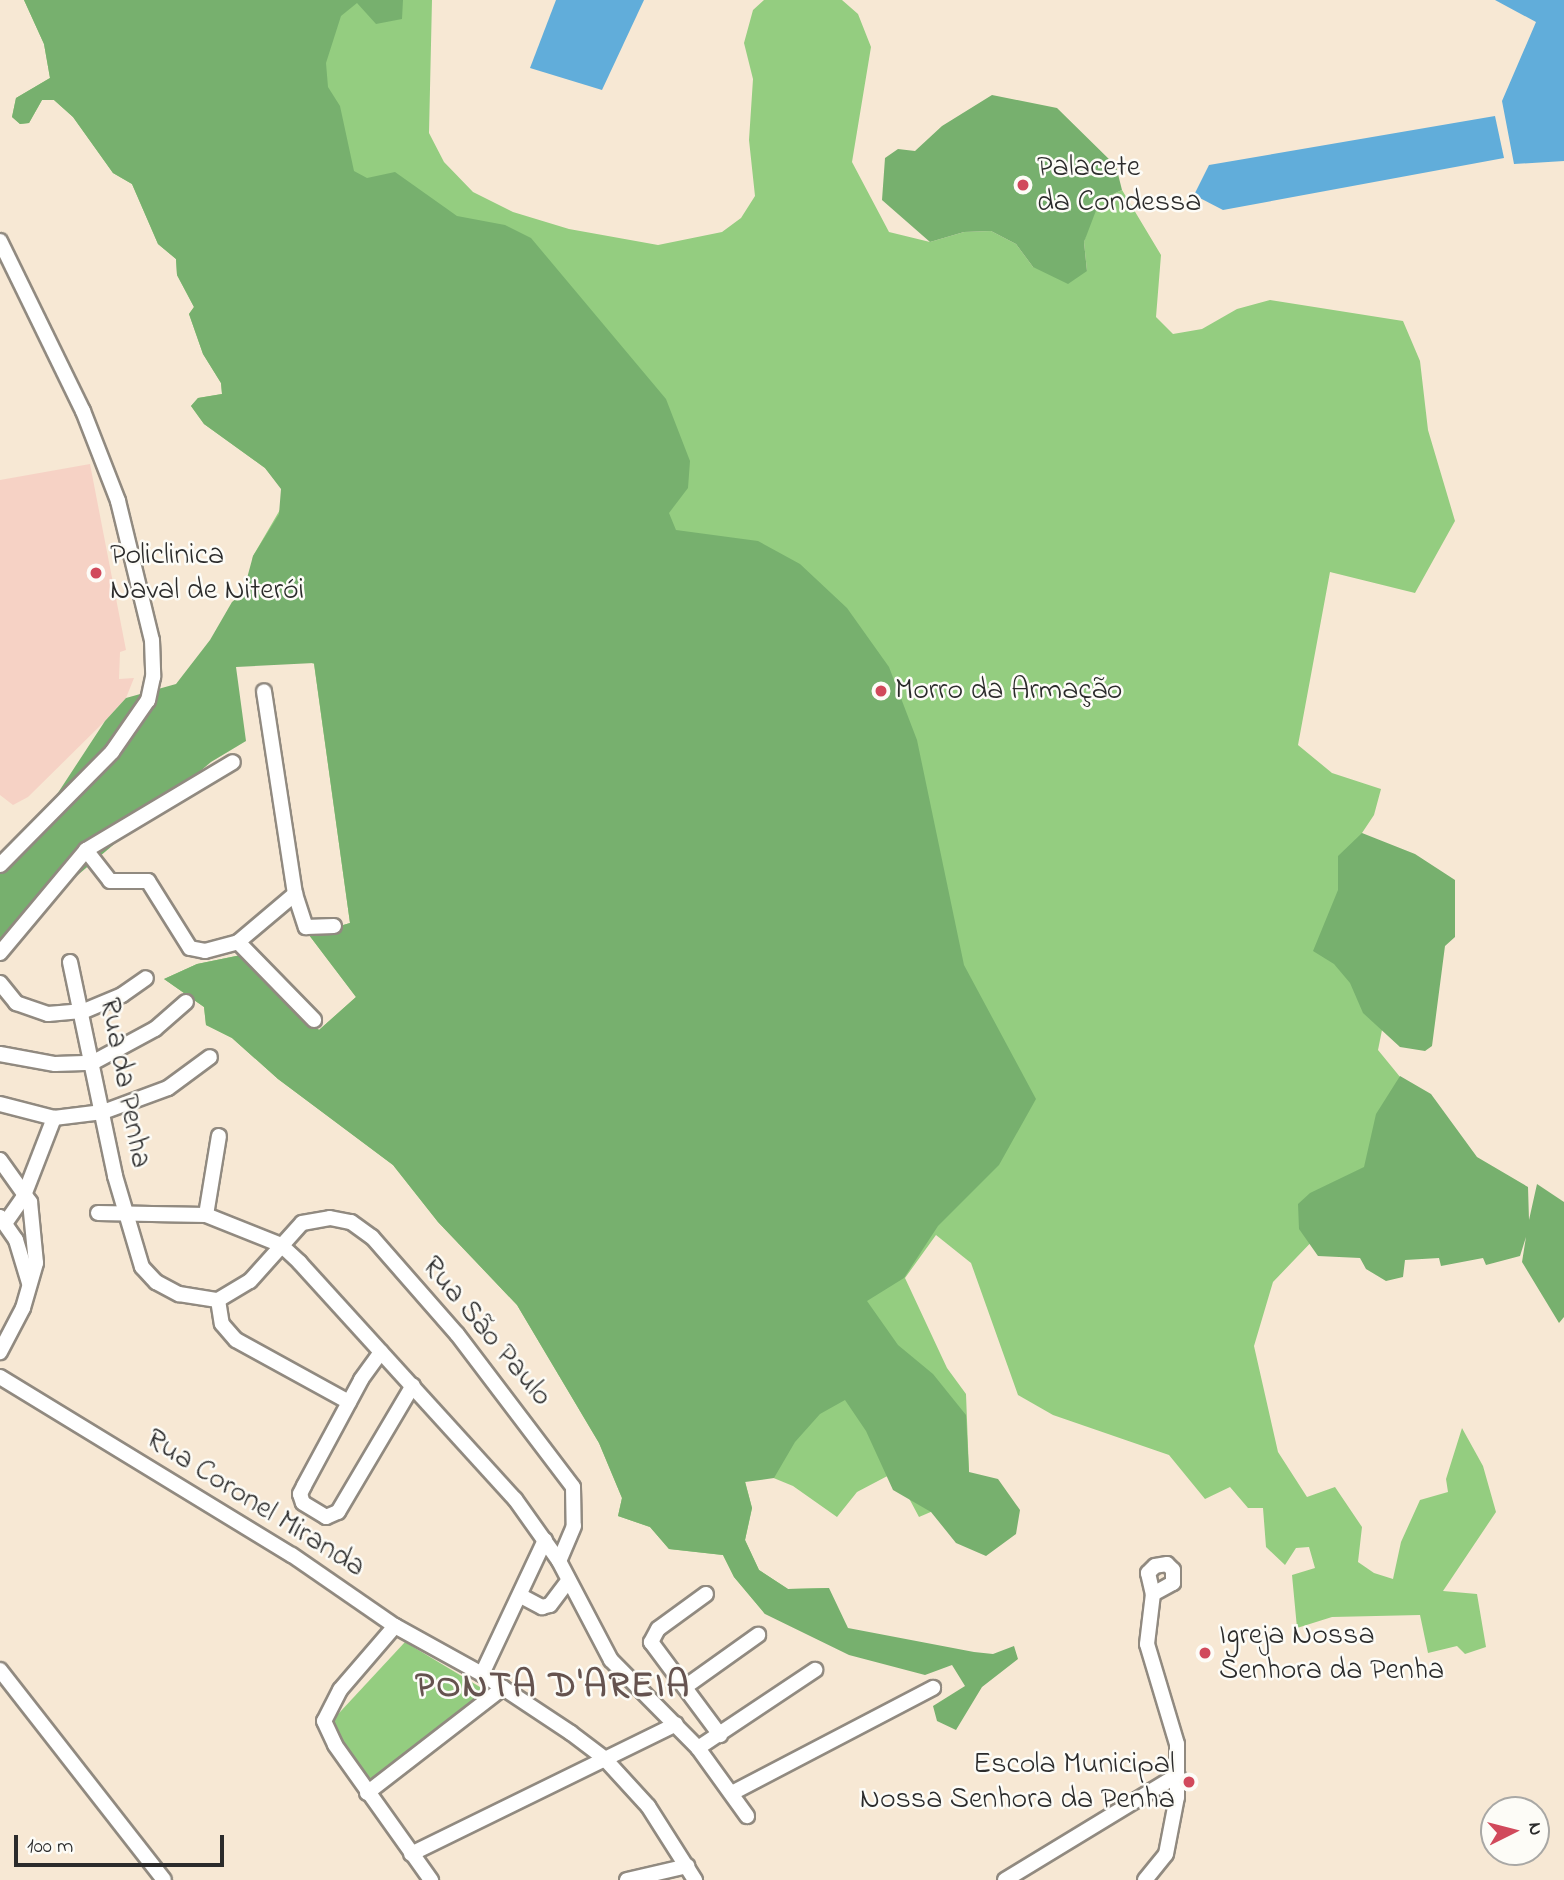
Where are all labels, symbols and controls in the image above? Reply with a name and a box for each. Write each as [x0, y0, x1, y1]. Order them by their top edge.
place label: Palacete da Condessa [1037, 150, 1201, 220]
marker: Palacete da Condessa [1015, 177, 1031, 193]
place label: Policlinica Naval de Niterói [110, 538, 304, 608]
marker: Policlinica Naval de Niterói [88, 565, 104, 581]
place label: Morro da Armação [895, 673, 1122, 709]
marker: Morro da Armação [873, 683, 889, 699]
street label: Rua da Penha [90, 995, 158, 1171]
street label: Rua São Paulo [413, 1250, 559, 1414]
street label: Rua Coronel Miranda [139, 1422, 371, 1586]
place label: Igreja Nossa Senhora da Penha [1219, 1618, 1444, 1688]
marker: Igreja Nossa Senhora da Penha [1197, 1645, 1213, 1661]
district label: PONTA D'AREIA [417, 1665, 689, 1709]
place label: Escola Municipal Nossa Senhora da Penha [860, 1747, 1175, 1817]
marker: Escola Municipal Nossa Senhora da Penha [1181, 1774, 1197, 1790]
north arrow [1480, 1796, 1550, 1866]
scale bar [18, 1820, 228, 1864]
text: N [1520, 1821, 1548, 1837]
text: 100 m [27, 1832, 73, 1862]

